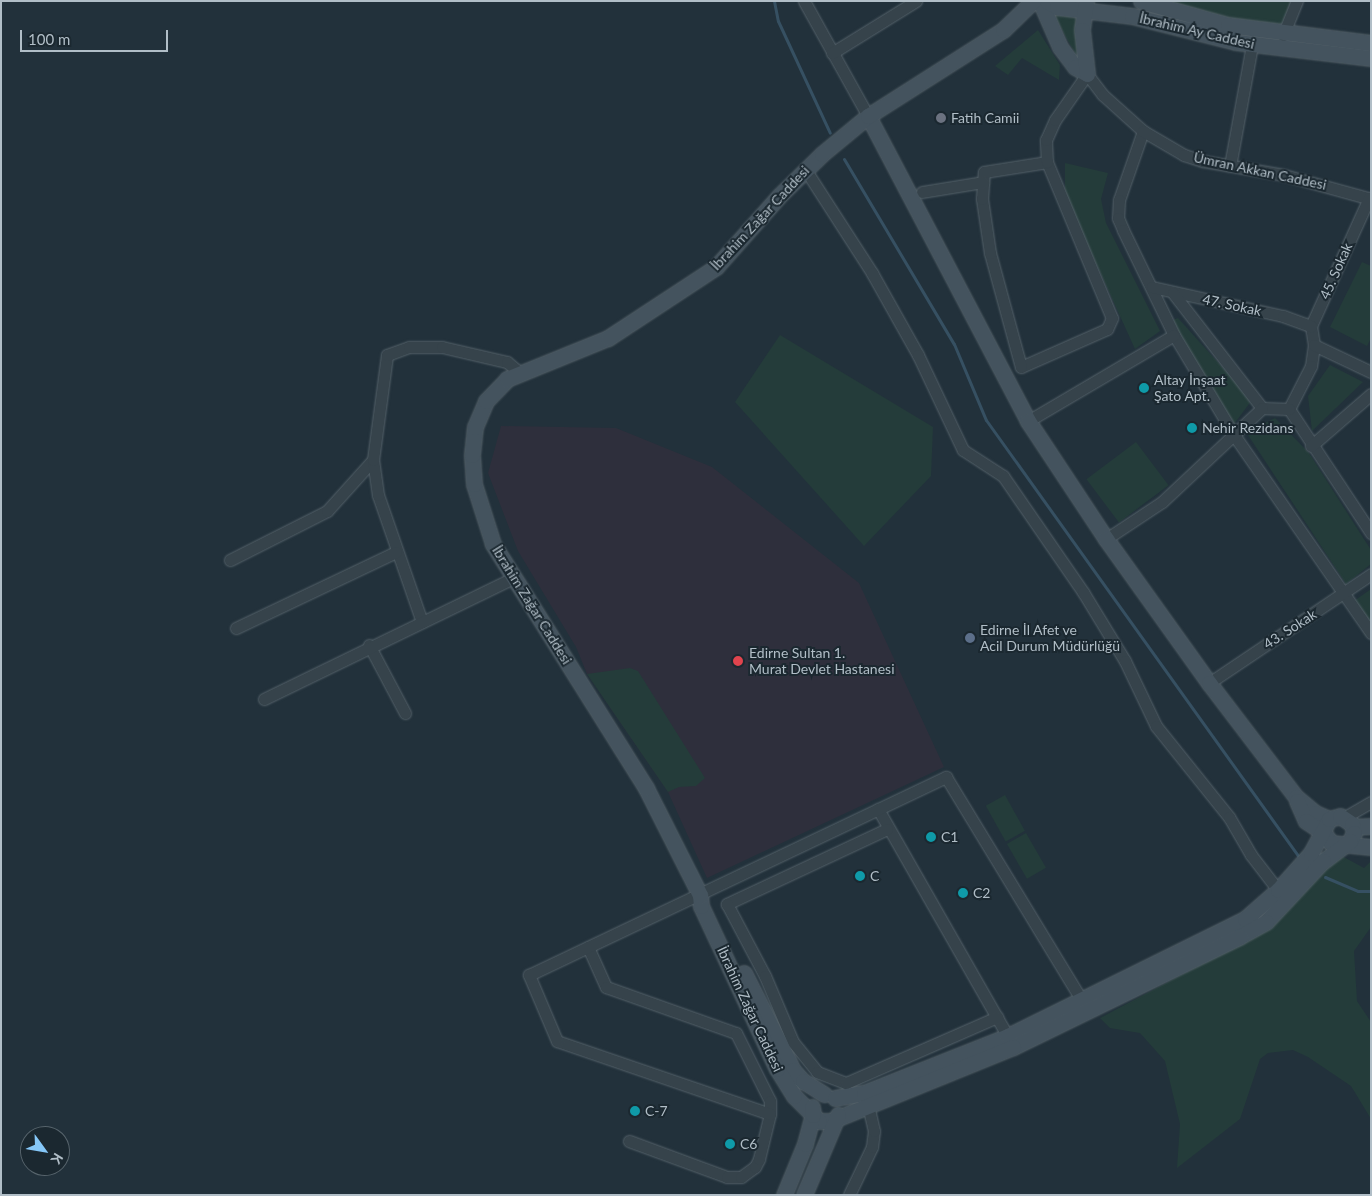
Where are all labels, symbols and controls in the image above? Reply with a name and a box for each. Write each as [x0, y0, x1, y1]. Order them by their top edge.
street label: İbrahim Ay Caddesi [1137, 10, 1257, 52]
scale bar [22, 20, 170, 52]
text: 100 m [28, 30, 70, 48]
place label: Fatih Camii [951, 110, 1019, 126]
marker: Fatih Camii [935, 112, 947, 124]
street label: Ümran Akkan Caddesi [1192, 149, 1328, 193]
street label: İbrahim Zağar Caddesi [707, 162, 813, 274]
street label: 45. Sokak [1316, 240, 1356, 302]
street label: 47. Sokak [1201, 291, 1263, 319]
place label: Altay İnşaat Şato Apt. [1154, 372, 1226, 404]
marker: Altay İnşaat Şato Apt. [1138, 382, 1150, 394]
place label: Nehir Rezidans [1202, 420, 1294, 436]
marker: Nehir Rezidans [1186, 422, 1198, 434]
street label: İbrahim Zağar Caddesi [489, 542, 575, 668]
street label: 43. Sokak [1260, 606, 1320, 652]
place label: Edirne İl Afet ve Acil Durum Müdürlüğü [980, 622, 1120, 654]
marker: Edirne İl Afet ve Acil Durum Müdürlüğü [964, 632, 976, 644]
place label: Edirne Sultan 1. Murat Devlet Hastanesi [749, 645, 894, 678]
marker: Edirne Sultan 1. Murat Devlet Hastanesi [731, 654, 745, 668]
place label: C1 [941, 829, 958, 845]
marker: C1 [925, 831, 937, 843]
place label: C [870, 868, 879, 884]
marker: C [854, 870, 866, 882]
place label: C2 [973, 885, 990, 901]
marker: C2 [957, 887, 969, 899]
street label: İbrahim Zağar Caddesi [713, 943, 787, 1075]
place label: C-7 [645, 1103, 668, 1119]
marker: C-7 [629, 1105, 641, 1117]
north arrow [20, 1126, 70, 1176]
place label: C6 [740, 1136, 757, 1152]
marker: C6 [724, 1138, 736, 1150]
text: K [48, 1150, 67, 1167]

